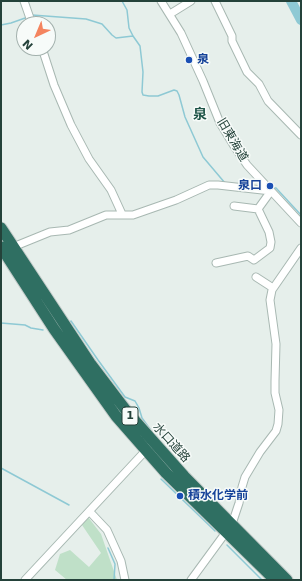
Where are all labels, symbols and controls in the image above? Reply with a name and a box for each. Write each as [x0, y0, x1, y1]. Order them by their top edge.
north arrow [16, 16, 56, 56]
text: N [20, 36, 36, 52]
place label: 泉 [197, 53, 209, 67]
marker: 泉 [184, 55, 194, 65]
district label: 泉 [193, 107, 207, 123]
street label: 旧東海道 [213, 116, 251, 164]
place label: 泉口 [238, 179, 262, 193]
marker: 泉口 [265, 181, 275, 191]
road number: 1 [122, 407, 138, 425]
street label: 水口道路 [150, 420, 192, 466]
place label: 積水化学前 [188, 489, 248, 503]
marker: 積水化学前 [175, 491, 185, 501]

